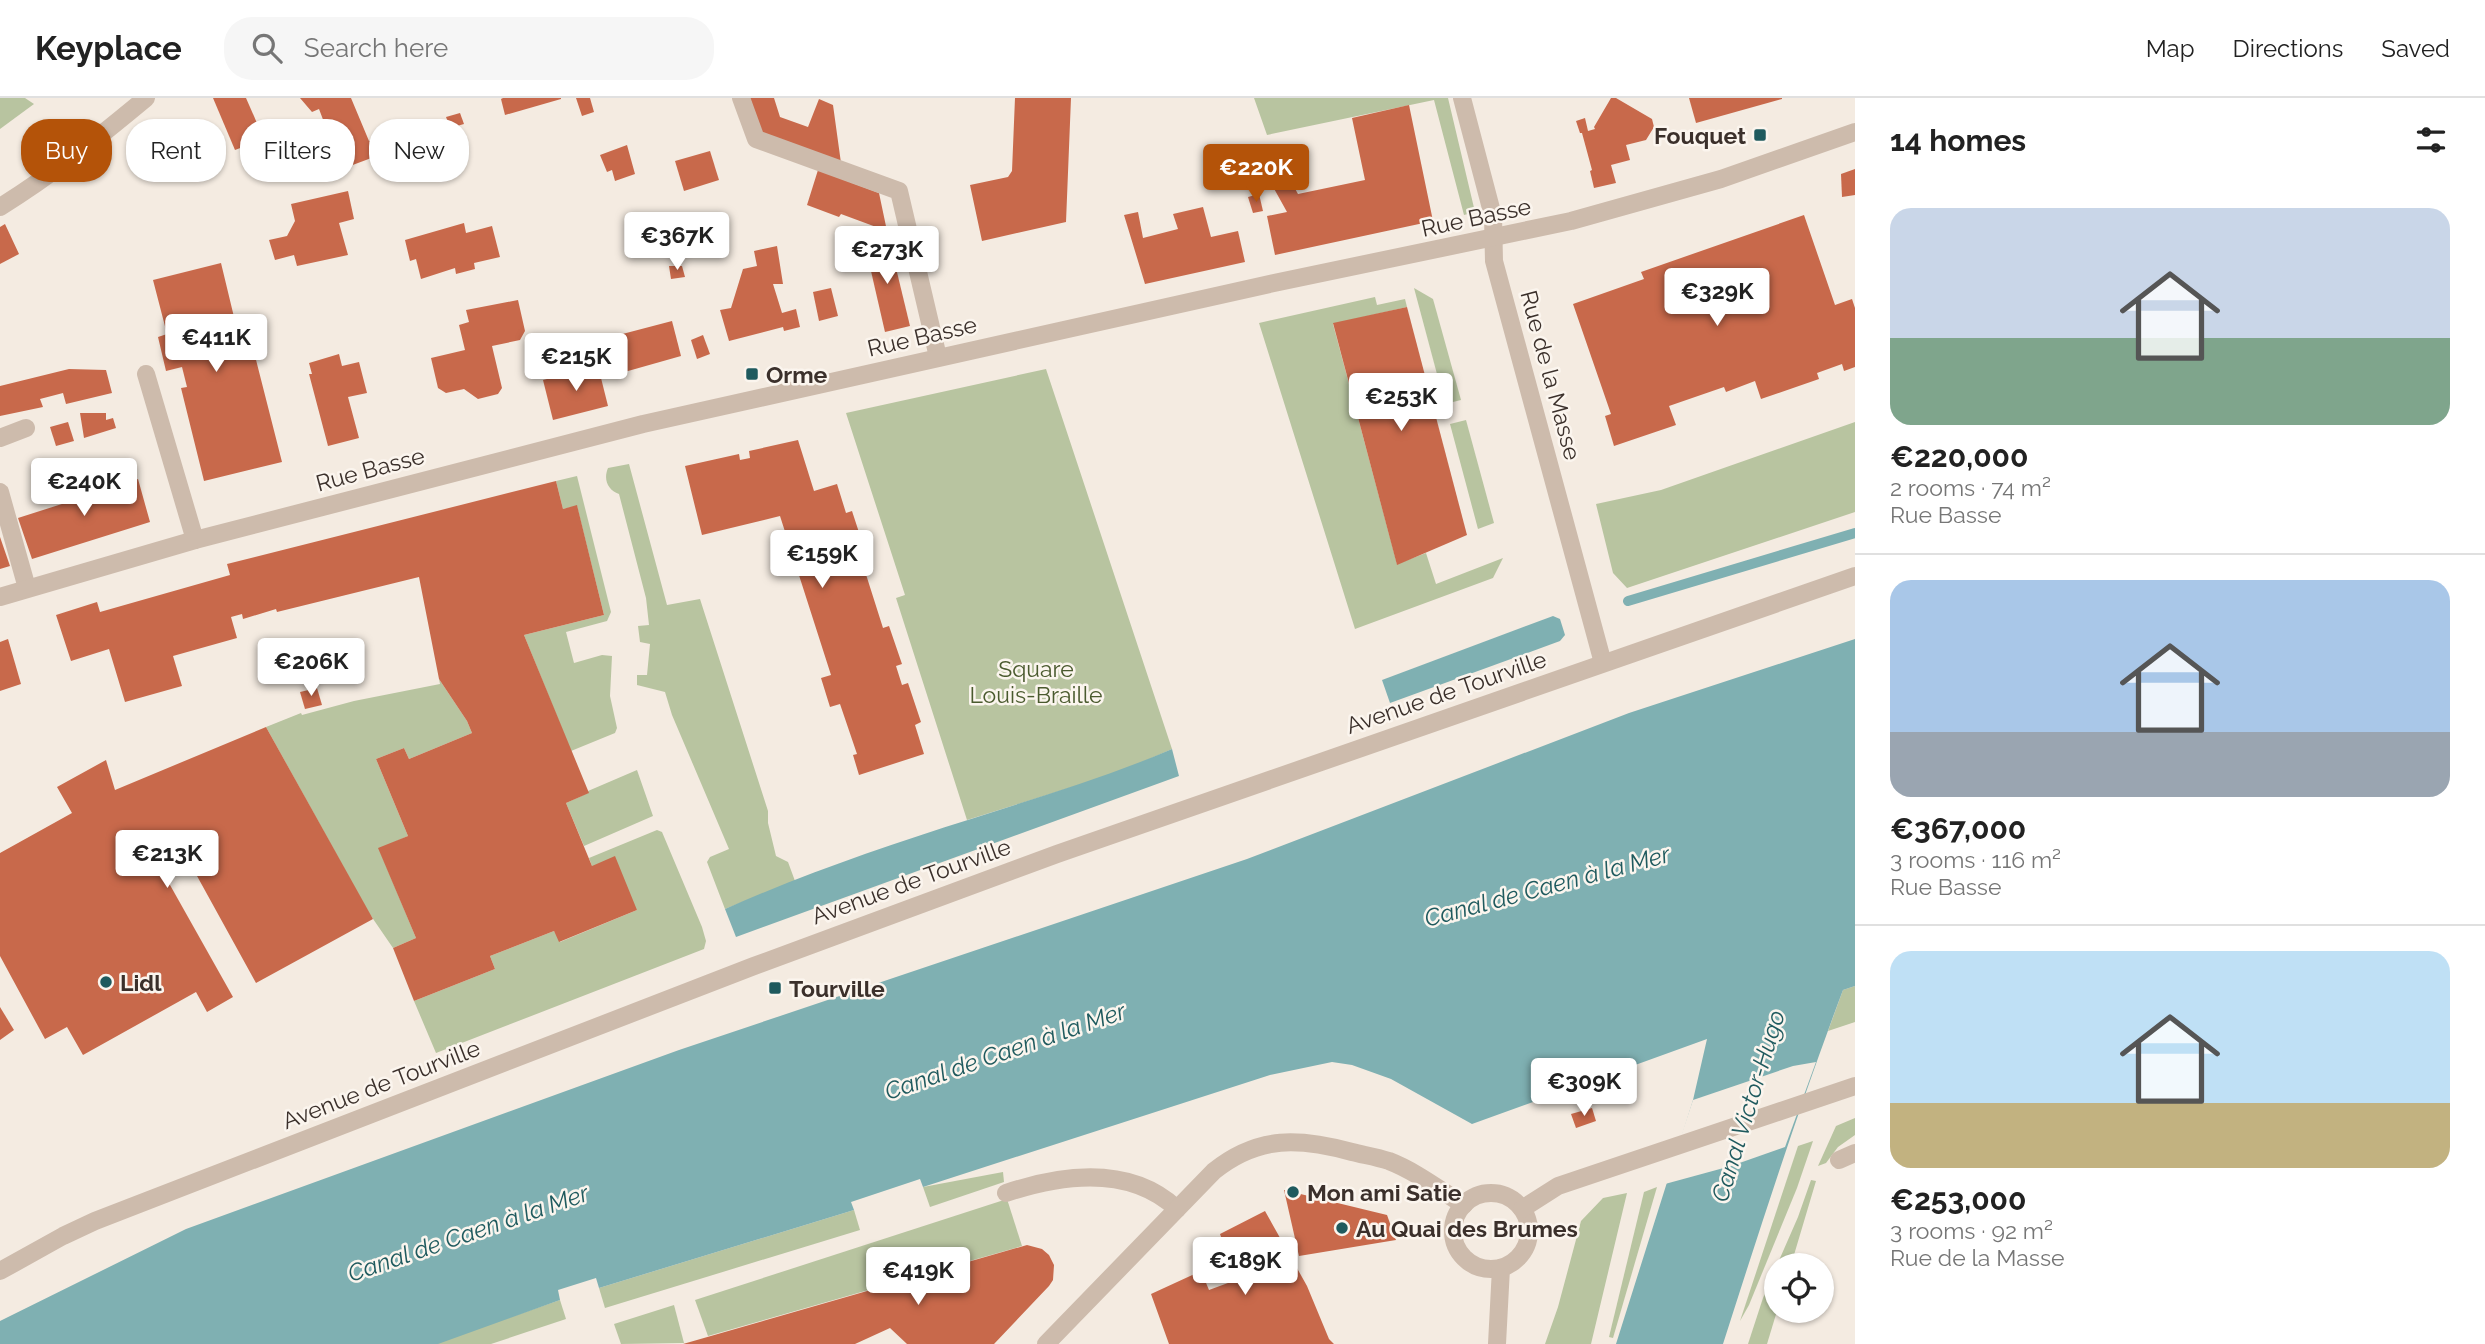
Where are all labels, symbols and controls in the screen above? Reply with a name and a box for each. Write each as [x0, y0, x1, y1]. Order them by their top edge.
search box [224, 17, 714, 80]
text: Keyplace [35, 29, 182, 68]
icon: search [248, 29, 286, 67]
text: Search here [304, 33, 448, 63]
text: Map [2146, 34, 2195, 63]
text: Directions [2233, 34, 2343, 63]
text: Saved [2381, 34, 2450, 63]
chip: Buy [21, 119, 112, 182]
chip: Rent [126, 119, 226, 182]
chip: Filters [240, 119, 355, 182]
chip: New [369, 119, 469, 182]
icon: filters [2412, 121, 2450, 159]
place label: Fouquet [1654, 122, 1746, 149]
text: 14 homes [1890, 123, 2026, 158]
marker: Fouquet [1752, 127, 1768, 143]
pin: €220K [1207, 144, 1305, 204]
text: €220K [1219, 153, 1293, 180]
street label: Rue Basse [1419, 192, 1533, 242]
pin: €367K [628, 212, 726, 272]
text: €367K [640, 221, 714, 248]
pin: €273K [838, 226, 936, 286]
text: €273K [851, 235, 923, 262]
icon: home [2107, 253, 2233, 379]
pin: €329K [1668, 268, 1766, 328]
text: €329K [1680, 277, 1754, 304]
street label: Rue de la Masse [1515, 287, 1587, 463]
street label: Rue Basse [865, 310, 979, 362]
pin: €411K [167, 314, 265, 374]
text: €411K [181, 323, 251, 350]
pin: €215K [527, 334, 625, 393]
text: €215K [541, 342, 611, 369]
place label: Orme [766, 361, 828, 388]
marker: Orme [744, 366, 760, 382]
pin: €253K [1352, 374, 1450, 433]
text: €253K [1365, 382, 1437, 409]
text: €220,000 [1890, 439, 2028, 474]
street label: Rue Basse [313, 442, 427, 496]
pin: €240K [35, 458, 133, 518]
text: €240K [47, 467, 121, 494]
text: 2 rooms · 74 m² [1890, 474, 2051, 501]
text: Rue Basse [1890, 501, 2001, 528]
pin: €159K [773, 531, 871, 590]
text: €159K [786, 539, 858, 566]
icon: home [2107, 625, 2233, 751]
pin: €206K [262, 638, 360, 698]
street label: Avenue de Tourville [1342, 645, 1550, 739]
text: €206K [274, 647, 348, 674]
park label: Square Louis-Braille [969, 655, 1103, 708]
text: €367,000 [1890, 811, 2026, 846]
pin: €213K [118, 830, 216, 890]
street label: Avenue de Tourville [808, 832, 1014, 930]
text: €213K [132, 839, 202, 866]
water label: Canal de Caen à la Mer [1421, 839, 1674, 933]
text: 3 rooms · 116 m² [1890, 846, 2061, 873]
text: Rue Basse [1890, 873, 2001, 900]
place label: Lidl [120, 969, 162, 996]
marker: Lidl [98, 974, 114, 990]
place label: Tourville [789, 975, 885, 1002]
marker: Tourville [767, 980, 783, 996]
water label: Canal de Caen à la Mer [881, 996, 1130, 1106]
icon: home [2107, 996, 2233, 1122]
water label: Canal Victor-Hugo [1705, 1007, 1791, 1205]
street label: Avenue de Tourville [278, 1034, 484, 1134]
pin: €309K [1535, 1058, 1633, 1118]
text: €309K [1547, 1067, 1621, 1094]
water label: Canal de Caen à la Mer [344, 1178, 593, 1288]
place label: Mon ami Satie [1307, 1179, 1462, 1206]
text: €253,000 [1890, 1182, 2026, 1217]
marker: Mon ami Satie [1285, 1184, 1301, 1200]
place label: Au Quai des Brumes [1356, 1215, 1578, 1242]
text: 3 rooms · 92 m² [1890, 1217, 2053, 1244]
marker: Au Quai des Brumes [1334, 1220, 1350, 1236]
pin: €189K [1196, 1238, 1294, 1297]
text: Rue de la Masse [1890, 1244, 2065, 1271]
text: €189K [1209, 1246, 1281, 1273]
pin: €419K [869, 1248, 967, 1307]
map controls [1764, 1253, 1834, 1323]
button: locate [1764, 1253, 1834, 1323]
text: €419K [882, 1256, 954, 1283]

